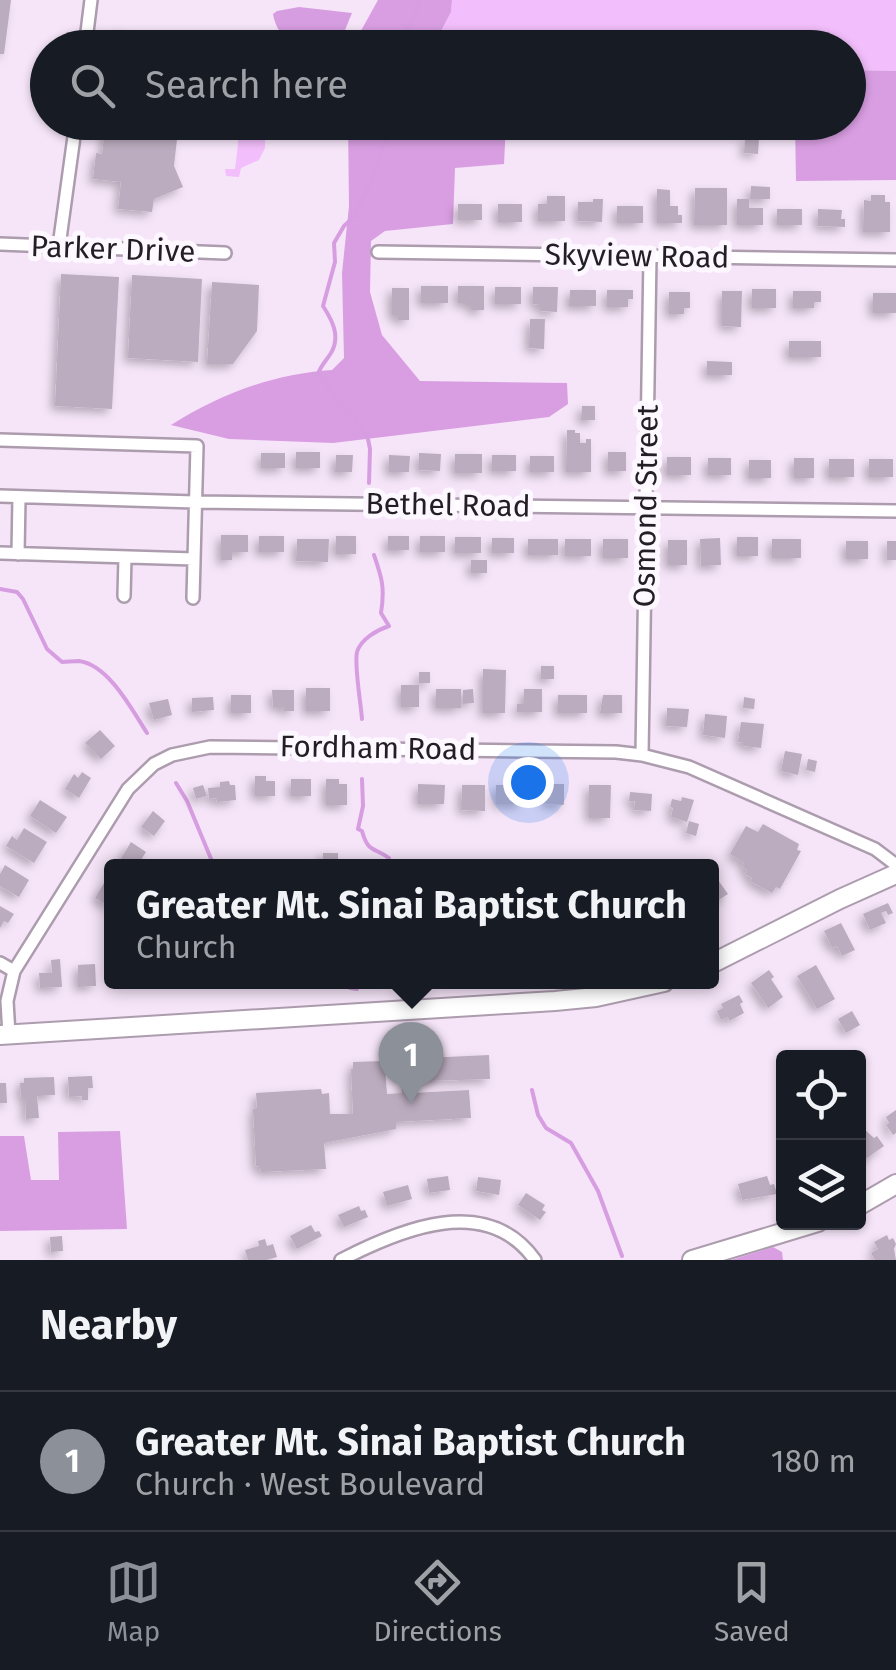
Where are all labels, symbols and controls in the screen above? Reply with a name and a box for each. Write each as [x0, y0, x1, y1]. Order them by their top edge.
search box [30, 30, 866, 140]
icon: search [65, 58, 120, 113]
text: Search here [145, 62, 348, 108]
street label: Parker Drive [30, 228, 196, 270]
street label: Skyview Road [544, 236, 730, 276]
street label: Osmond Street [626, 404, 666, 608]
street label: Bethel Road [365, 486, 531, 524]
street label: Fordham Road [279, 728, 477, 768]
your location [503, 757, 554, 808]
popup [104, 859, 719, 989]
text: Greater Mt. Sinai Baptist Church [136, 882, 687, 928]
text: Church [136, 928, 236, 966]
pin: 1 [378, 1022, 444, 1104]
map controls [776, 1050, 866, 1230]
button: locate [776, 1050, 866, 1140]
button: layers [776, 1140, 866, 1230]
text: Nearby [40, 1300, 177, 1350]
text: Greater Mt. Sinai Baptist Church [135, 1419, 686, 1465]
text: 1 [65, 1442, 80, 1480]
text: 180 m [771, 1442, 856, 1480]
text: Church · West Boulevard [135, 1465, 485, 1503]
tab: Map [106, 1555, 161, 1648]
tab: Directions [373, 1555, 502, 1648]
tab: Saved [714, 1555, 790, 1648]

